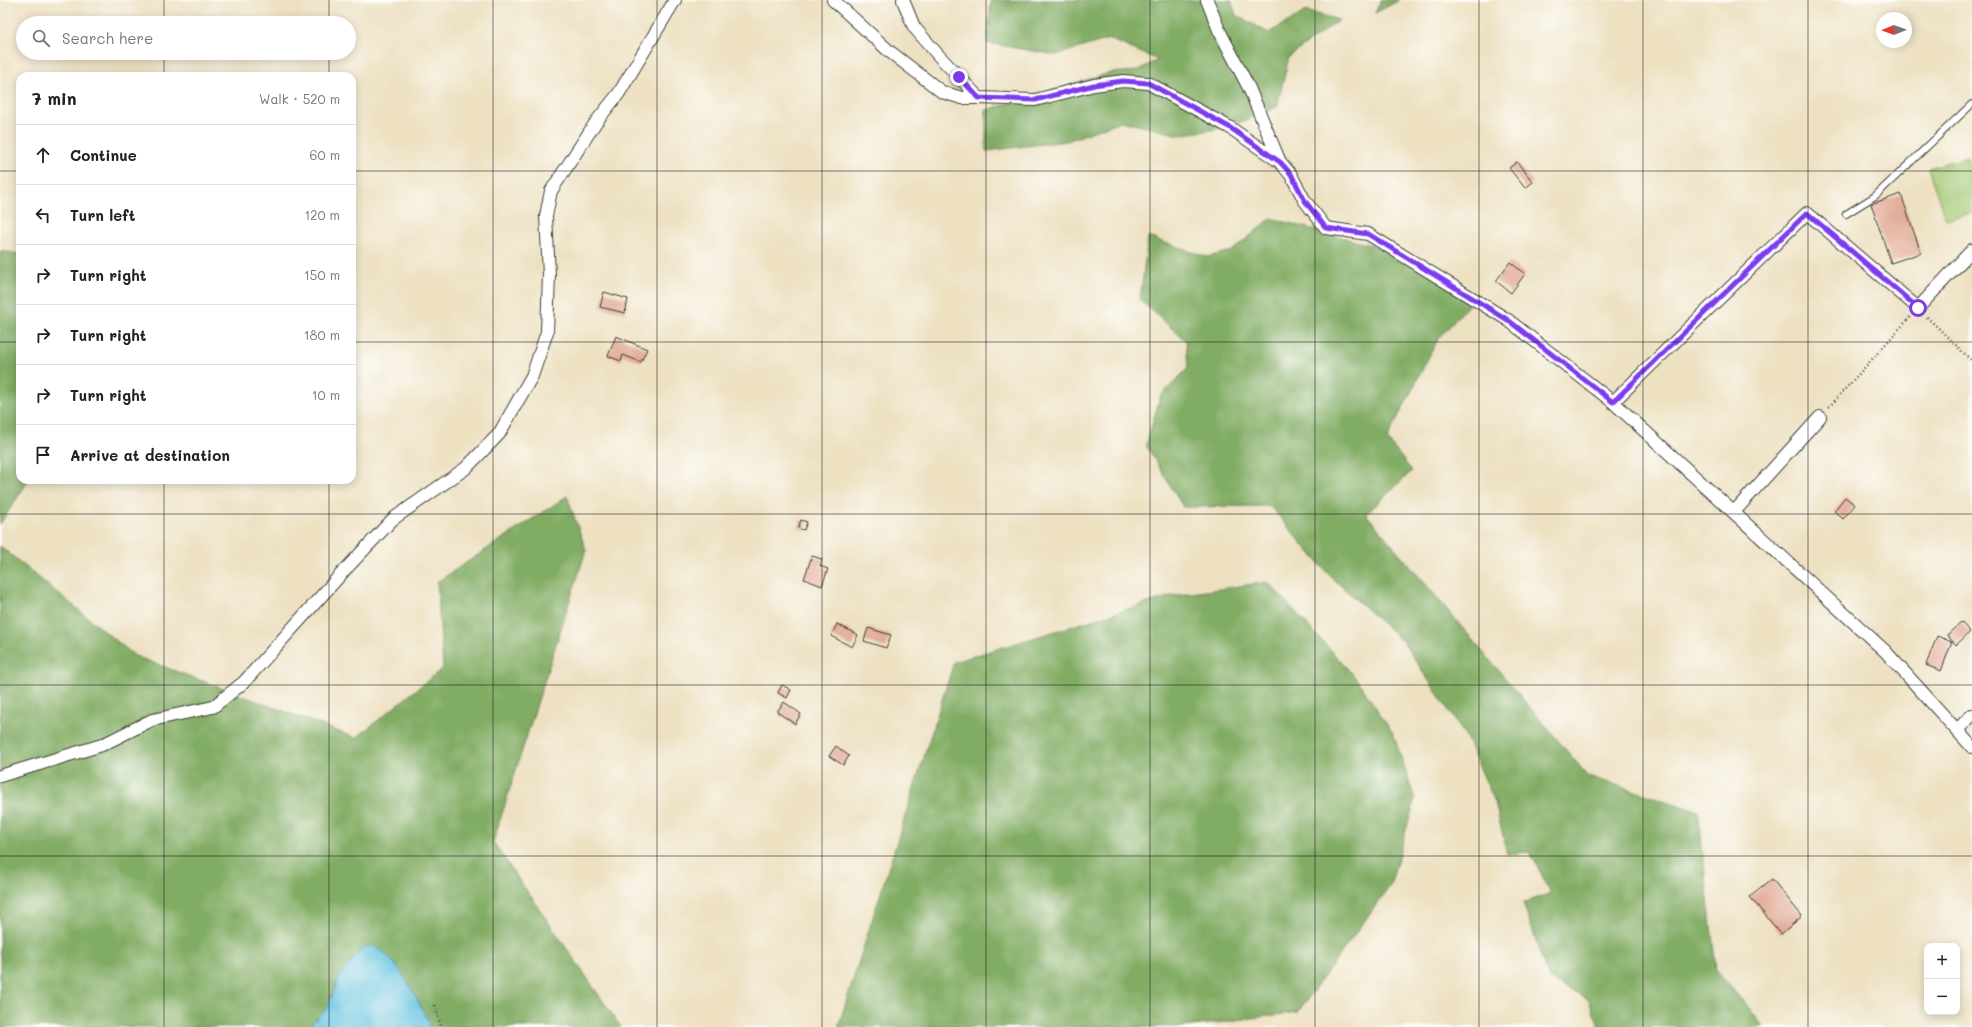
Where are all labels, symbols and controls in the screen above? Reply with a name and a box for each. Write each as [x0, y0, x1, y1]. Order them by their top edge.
north arrow [1876, 12, 1912, 48]
search box [16, 16, 356, 60]
icon: search [30, 27, 52, 49]
text: Search here [62, 28, 153, 48]
route end [950, 68, 968, 86]
text: 7 min [32, 87, 77, 109]
text: Walk · 520 m [259, 90, 340, 107]
icon: ahead [32, 144, 54, 166]
text: Continue [70, 145, 137, 165]
text: 60 m [310, 146, 340, 163]
icon: left [32, 204, 54, 226]
text: Turn left [70, 205, 135, 225]
text: 120 m [304, 206, 340, 223]
icon: right [32, 264, 54, 286]
text: Turn right [70, 265, 147, 285]
text: 150 m [304, 266, 340, 283]
route start [1909, 299, 1927, 317]
icon: right [32, 324, 54, 346]
text: Turn right [70, 325, 147, 345]
text: 180 m [304, 326, 340, 343]
icon: right [32, 384, 54, 406]
text: Turn right [70, 385, 147, 405]
text: 10 m [312, 386, 340, 403]
icon: arrive [32, 444, 54, 466]
text: Arrive at destination [70, 445, 230, 465]
map controls [1924, 943, 1960, 1015]
button: + [1924, 943, 1960, 979]
button: − [1924, 979, 1960, 1015]

